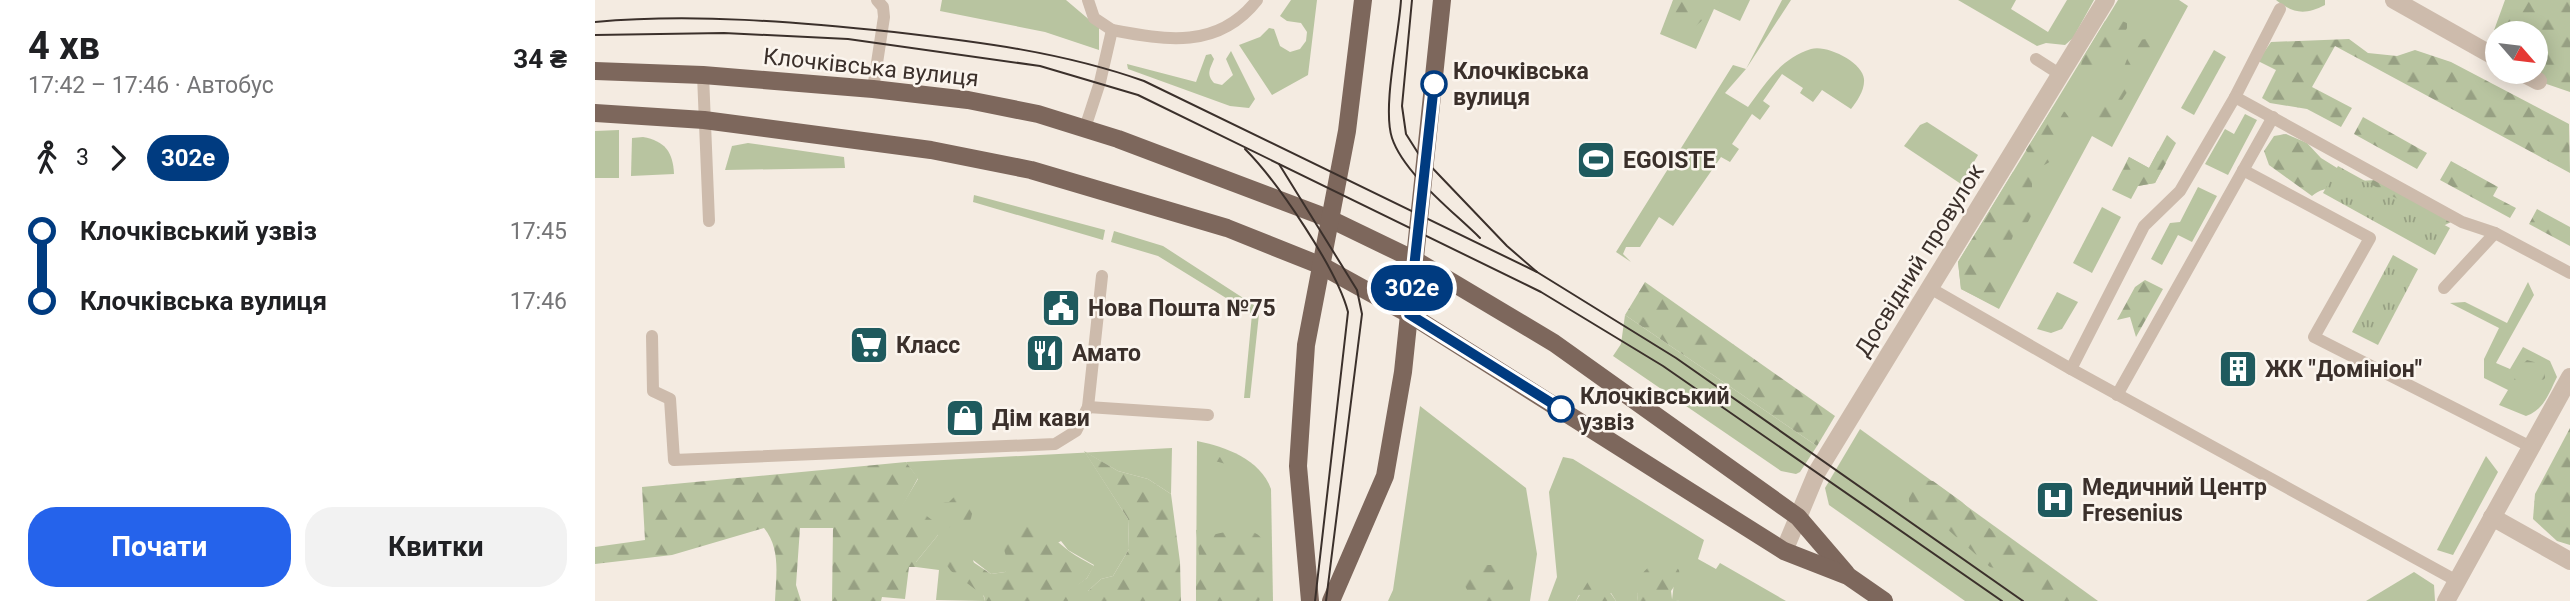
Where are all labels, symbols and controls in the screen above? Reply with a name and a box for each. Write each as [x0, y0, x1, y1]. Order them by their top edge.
north arrow [2485, 21, 2548, 84]
map controls [2485, 21, 2548, 84]
text: 4 хв [28, 24, 100, 68]
street label: Клочківська вулиця [762, 43, 980, 92]
text: 34 ₴ [513, 44, 567, 74]
place label: Клочківська вулиця [1453, 58, 1589, 111]
marker: Клочківська вулиця [1421, 71, 1447, 97]
text: 17:42 – 17:46 · Автобус [28, 72, 274, 99]
icon: walk [28, 139, 66, 177]
icon: forward [99, 139, 137, 177]
sports icon: EGOISTE [1575, 139, 1617, 181]
text: 3 [76, 144, 89, 171]
text: 302е [161, 144, 215, 172]
place label: EGOISTE [1623, 147, 1716, 174]
street label: Досвідний провулок [1849, 158, 1990, 362]
text: Клочківський узвіз [80, 216, 317, 246]
text: 17:45 [510, 218, 567, 245]
line badge: 302е [1363, 265, 1461, 311]
text: 302е [1385, 274, 1439, 302]
text: Клочківська вулиця [80, 286, 327, 316]
public building icon: Нова Пошта №75 [1040, 287, 1082, 329]
text: 17:46 [510, 288, 567, 315]
place label: Нова Пошта №75 [1088, 295, 1276, 322]
supermarket icon: Класс [848, 324, 890, 366]
place label: Класс [896, 332, 960, 359]
restaurant icon: Амато [1024, 332, 1066, 374]
place label: Амато [1072, 340, 1141, 367]
building icon: ЖК "Домініон" [2217, 348, 2259, 390]
place label: ЖК "Домініон" [2265, 356, 2422, 383]
place label: Клочківський узвіз [1580, 383, 1729, 436]
marker: Клочківський узвіз [1548, 396, 1574, 422]
shop icon: Дім кави [944, 397, 986, 439]
place label: Дім кави [992, 405, 1090, 432]
place label: Медичний Центр Fresenius [2082, 474, 2267, 527]
hospital icon: Медичний Центр Fresenius [2034, 479, 2076, 521]
button: Почати [28, 507, 291, 587]
button: Квитки [305, 507, 567, 587]

